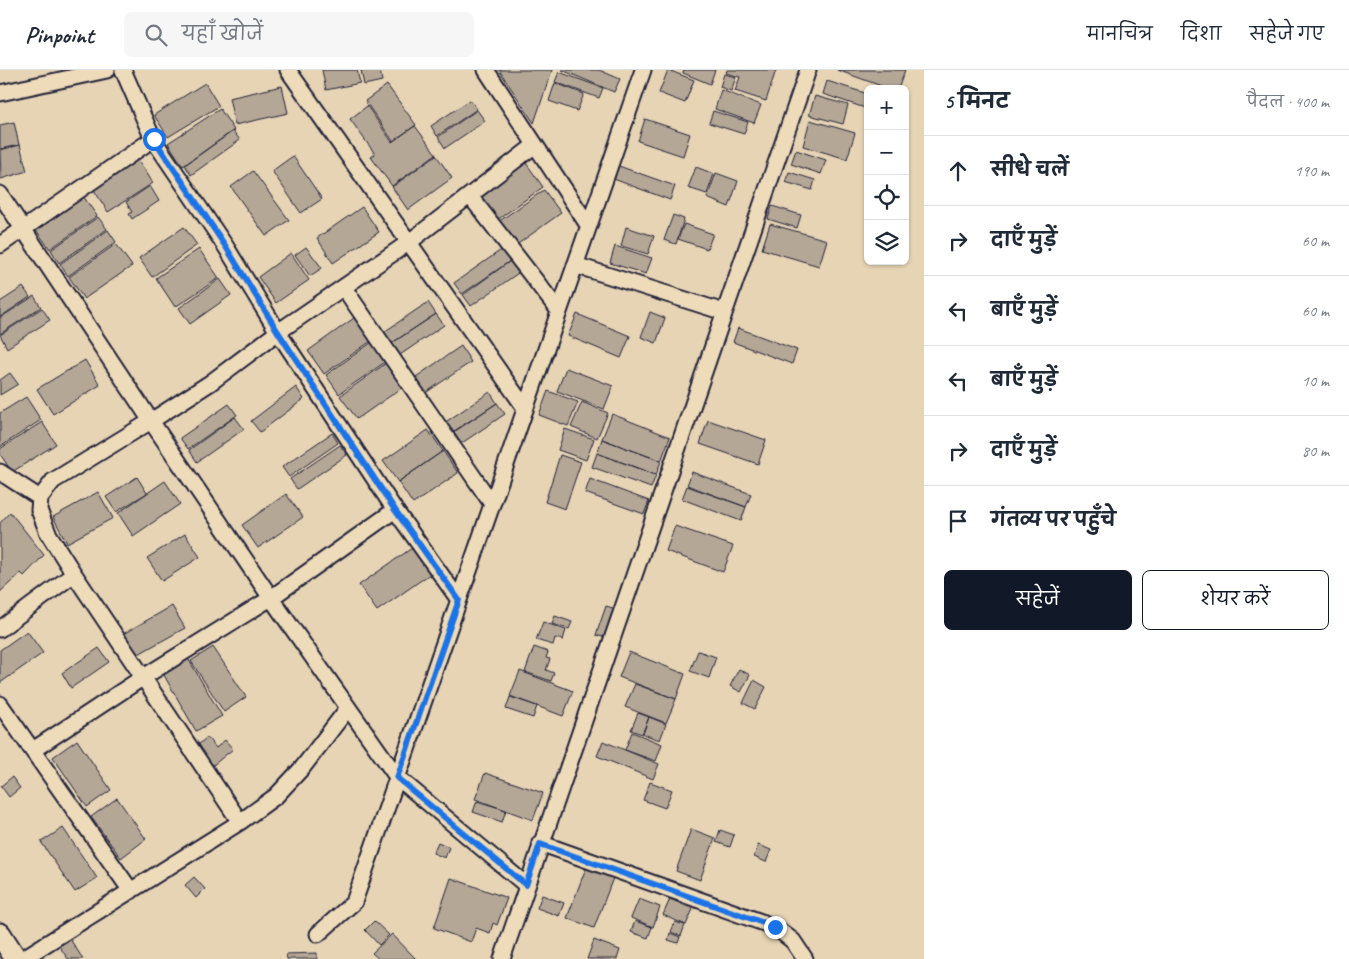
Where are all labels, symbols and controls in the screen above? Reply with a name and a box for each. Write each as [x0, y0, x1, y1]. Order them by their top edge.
search box [124, 12, 474, 57]
text: Pinpoint [25, 20, 94, 50]
icon: search [142, 21, 170, 49]
text: यहाँ खोजें [182, 22, 263, 46]
text: मानचित्र [1087, 23, 1153, 45]
text: दिशा [1181, 23, 1221, 45]
text: सहेजे गए [1249, 23, 1324, 45]
map controls [864, 85, 909, 265]
button: + [864, 85, 909, 130]
text: 5 मिनट [944, 88, 1009, 114]
text: पैदल · 400 m [1247, 92, 1329, 112]
route start [143, 128, 166, 151]
button: − [864, 130, 909, 175]
icon: ahead [944, 157, 972, 185]
text: सीधे चलें [991, 158, 1069, 182]
text: 190 m [1295, 161, 1329, 181]
button: locate [864, 175, 909, 220]
button: layers [864, 220, 909, 265]
icon: right [944, 227, 972, 255]
text: दाएँ मुड़ें [991, 228, 1057, 252]
text: 60 m [1302, 231, 1329, 251]
icon: left [944, 297, 972, 325]
text: बाएँ मुड़ें [991, 298, 1057, 322]
text: 60 m [1302, 301, 1329, 321]
icon: left [944, 367, 972, 395]
text: बाएँ मुड़ें [991, 368, 1057, 392]
text: 10 m [1302, 371, 1329, 391]
icon: right [944, 437, 972, 465]
text: दाएँ मुड़ें [991, 438, 1057, 462]
text: 80 m [1302, 441, 1329, 461]
icon: arrive [944, 507, 972, 535]
text: गंतव्य पर पहुँचे [991, 508, 1116, 532]
button: सहेजें [944, 570, 1132, 630]
button: शेयर करें [1142, 570, 1329, 630]
route end [764, 916, 787, 939]

